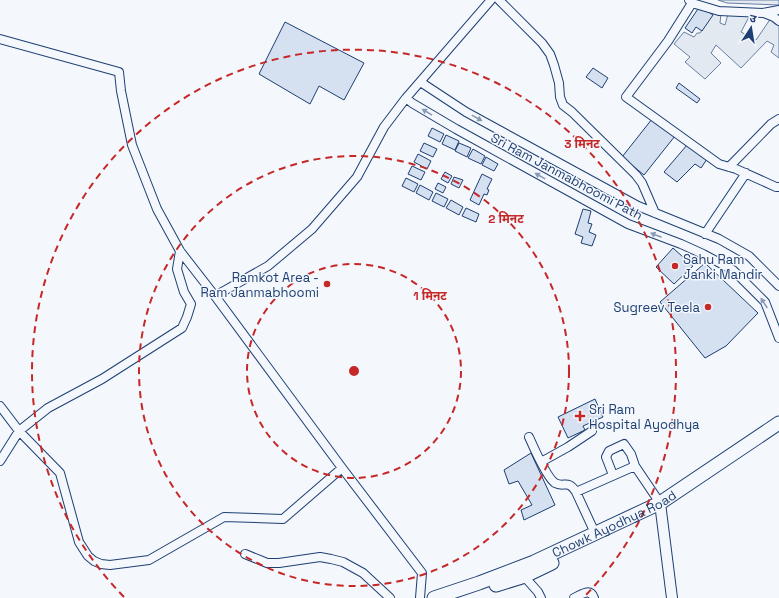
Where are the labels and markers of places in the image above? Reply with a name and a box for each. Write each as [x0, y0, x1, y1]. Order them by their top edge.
place label: Sahu Ram Janki Mandir [683, 251, 763, 283]
marker: Sahu Ram Janki Mandir [670, 261, 680, 271]
place label: Ramkot Area - Ram Janmabhoomi [201, 269, 319, 301]
marker: Ramkot Area - Ram Janmabhoomi [322, 279, 332, 289]
place label: Sugreev Teela [614, 299, 701, 316]
marker: Sugreev Teela [703, 302, 713, 312]
centre of rings [347, 364, 361, 378]
place label: Sri Ram Hospital Ayodhya [589, 401, 700, 433]
marker: Sri Ram Hospital Ayodhya [574, 410, 586, 422]

